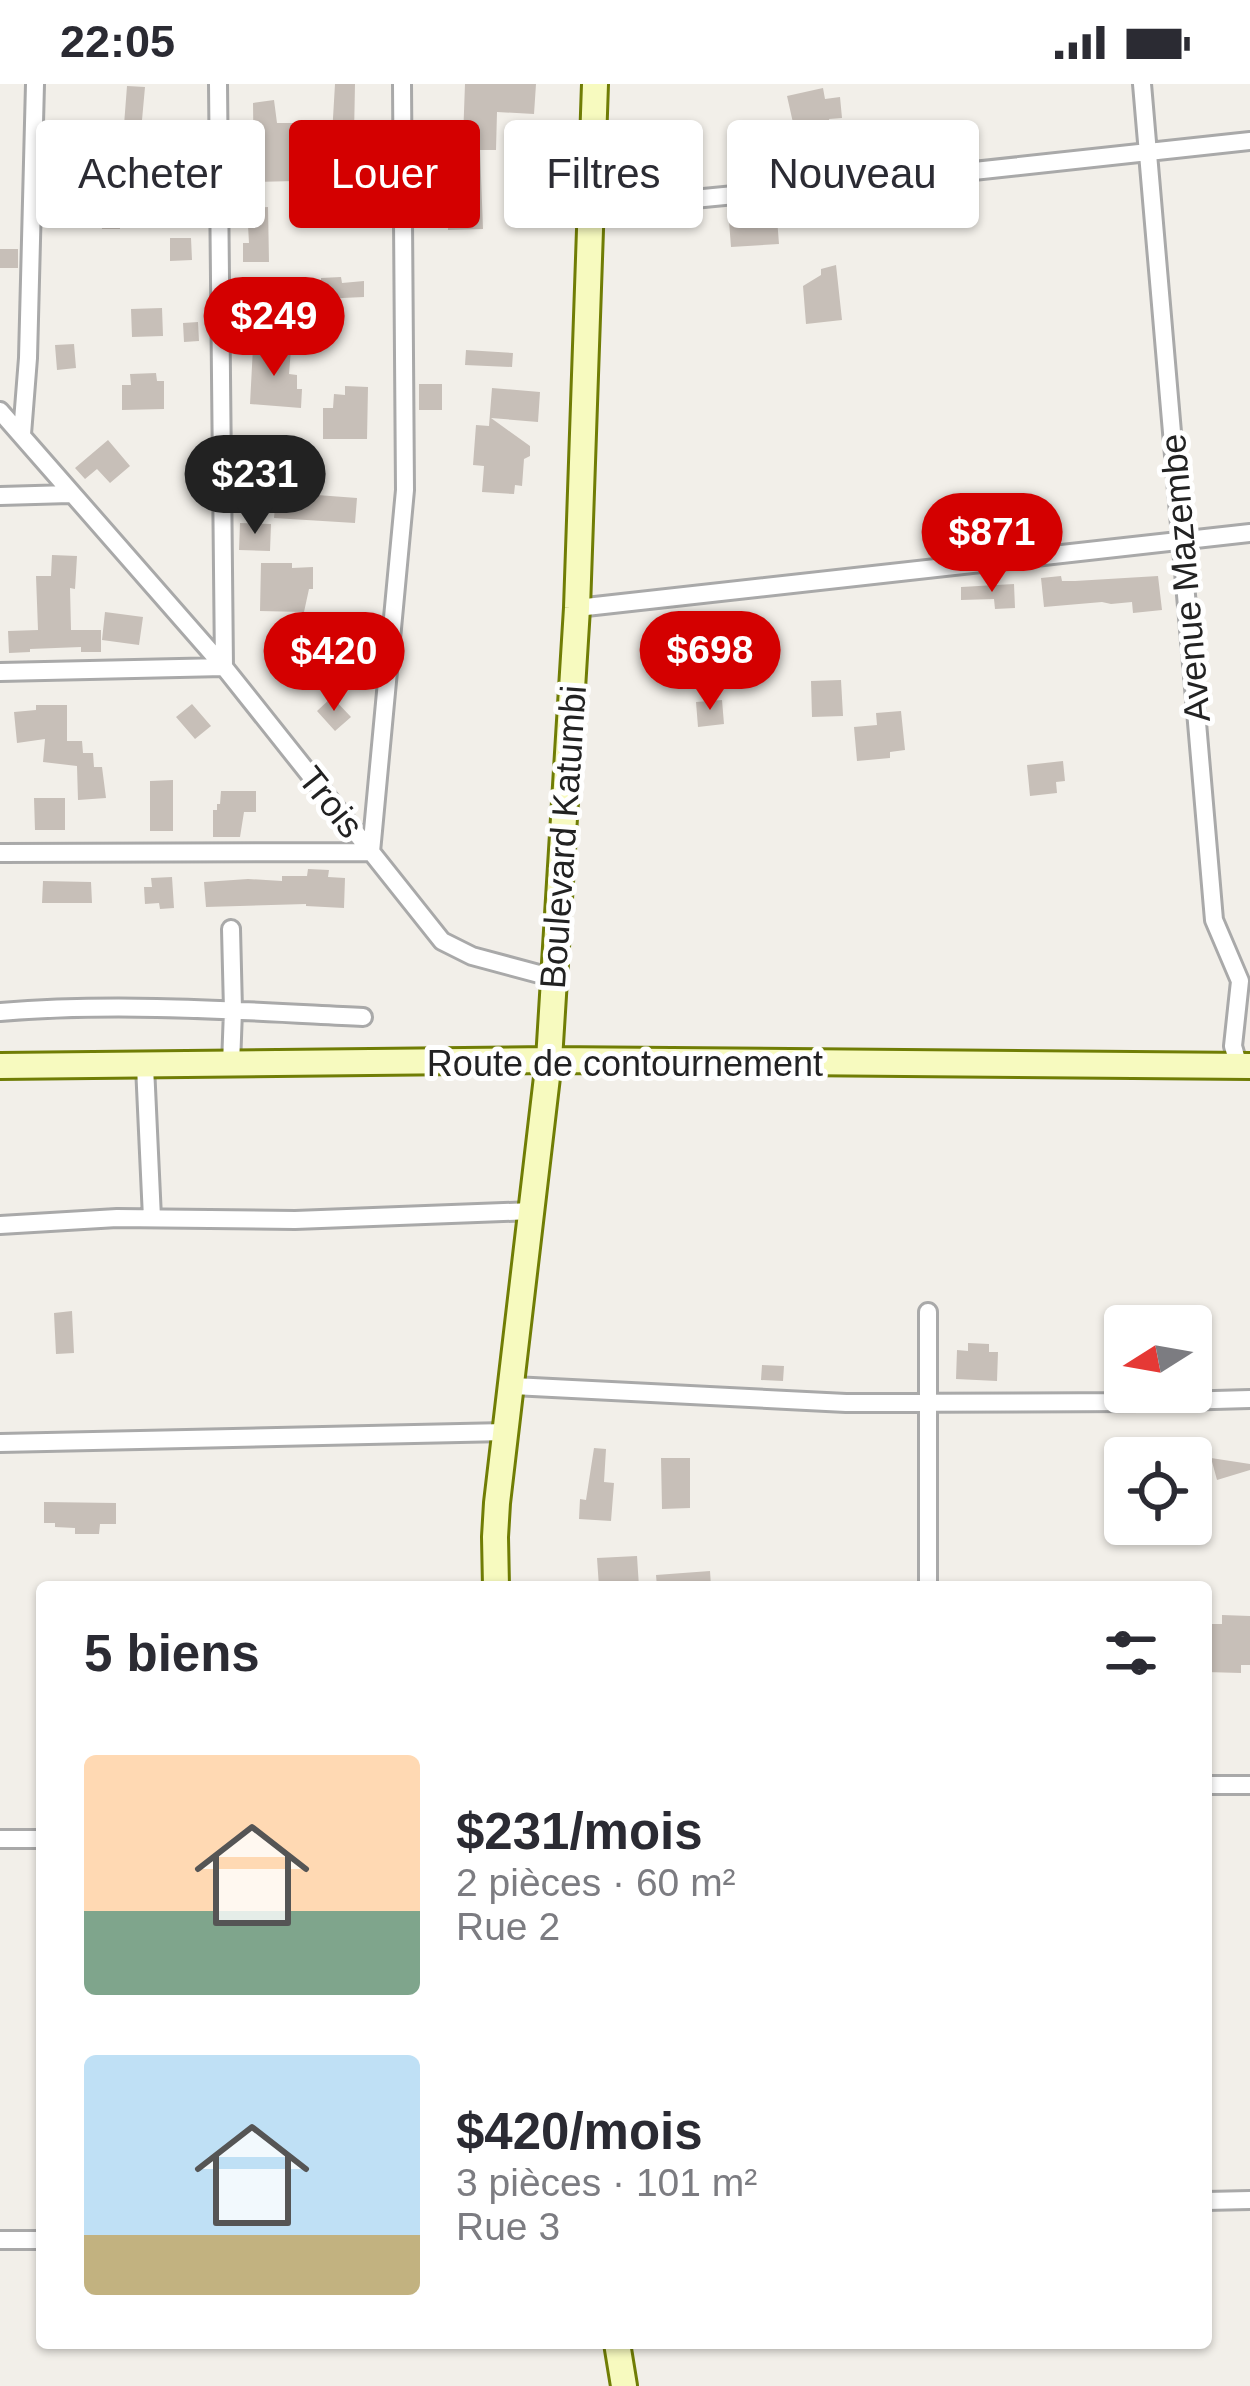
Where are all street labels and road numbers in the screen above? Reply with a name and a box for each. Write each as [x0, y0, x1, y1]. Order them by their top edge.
street label: Avenue Mazembe [1152, 432, 1218, 724]
street label: Boulevard Katumbi [532, 684, 594, 990]
street label: Trois [290, 759, 372, 845]
street label: Route de contournement [427, 1043, 823, 1084]

